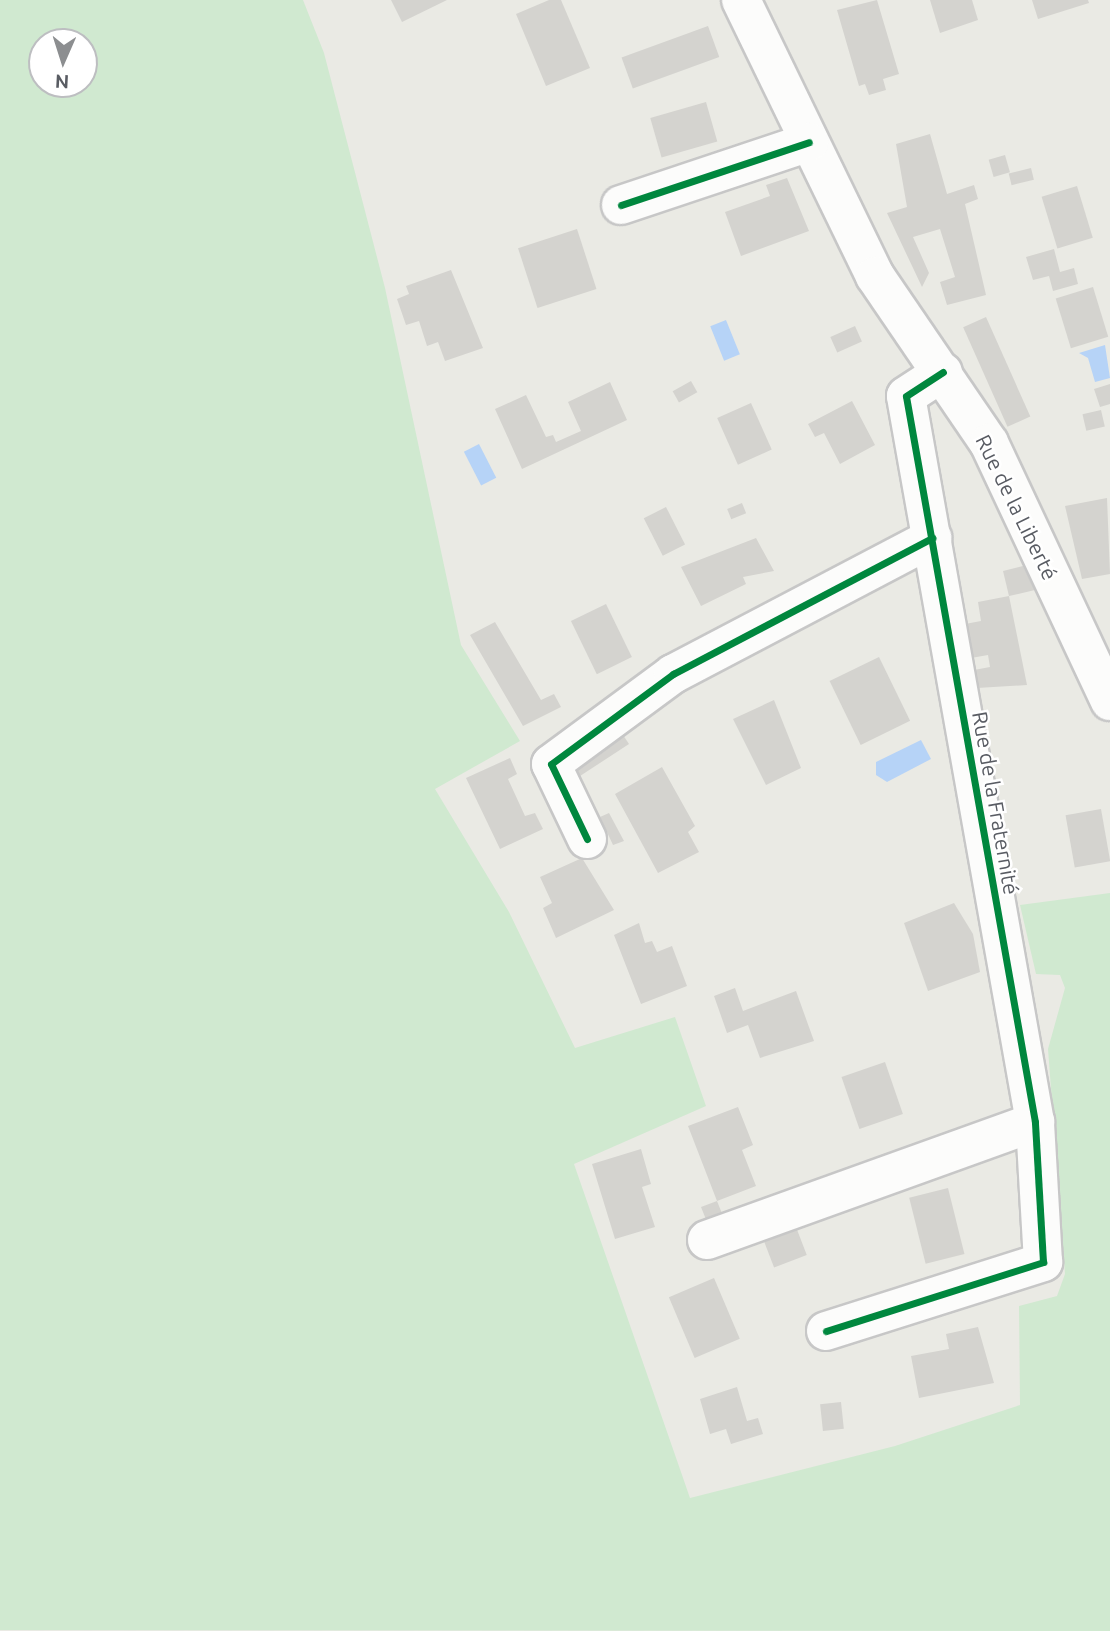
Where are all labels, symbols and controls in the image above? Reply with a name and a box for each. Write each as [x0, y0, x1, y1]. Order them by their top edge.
north arrow [28, 28, 98, 98]
text: N [54, 71, 70, 93]
street label: Rue de la Liberté [971, 430, 1063, 584]
street label: Rue de la Fraternité [967, 710, 1025, 896]

